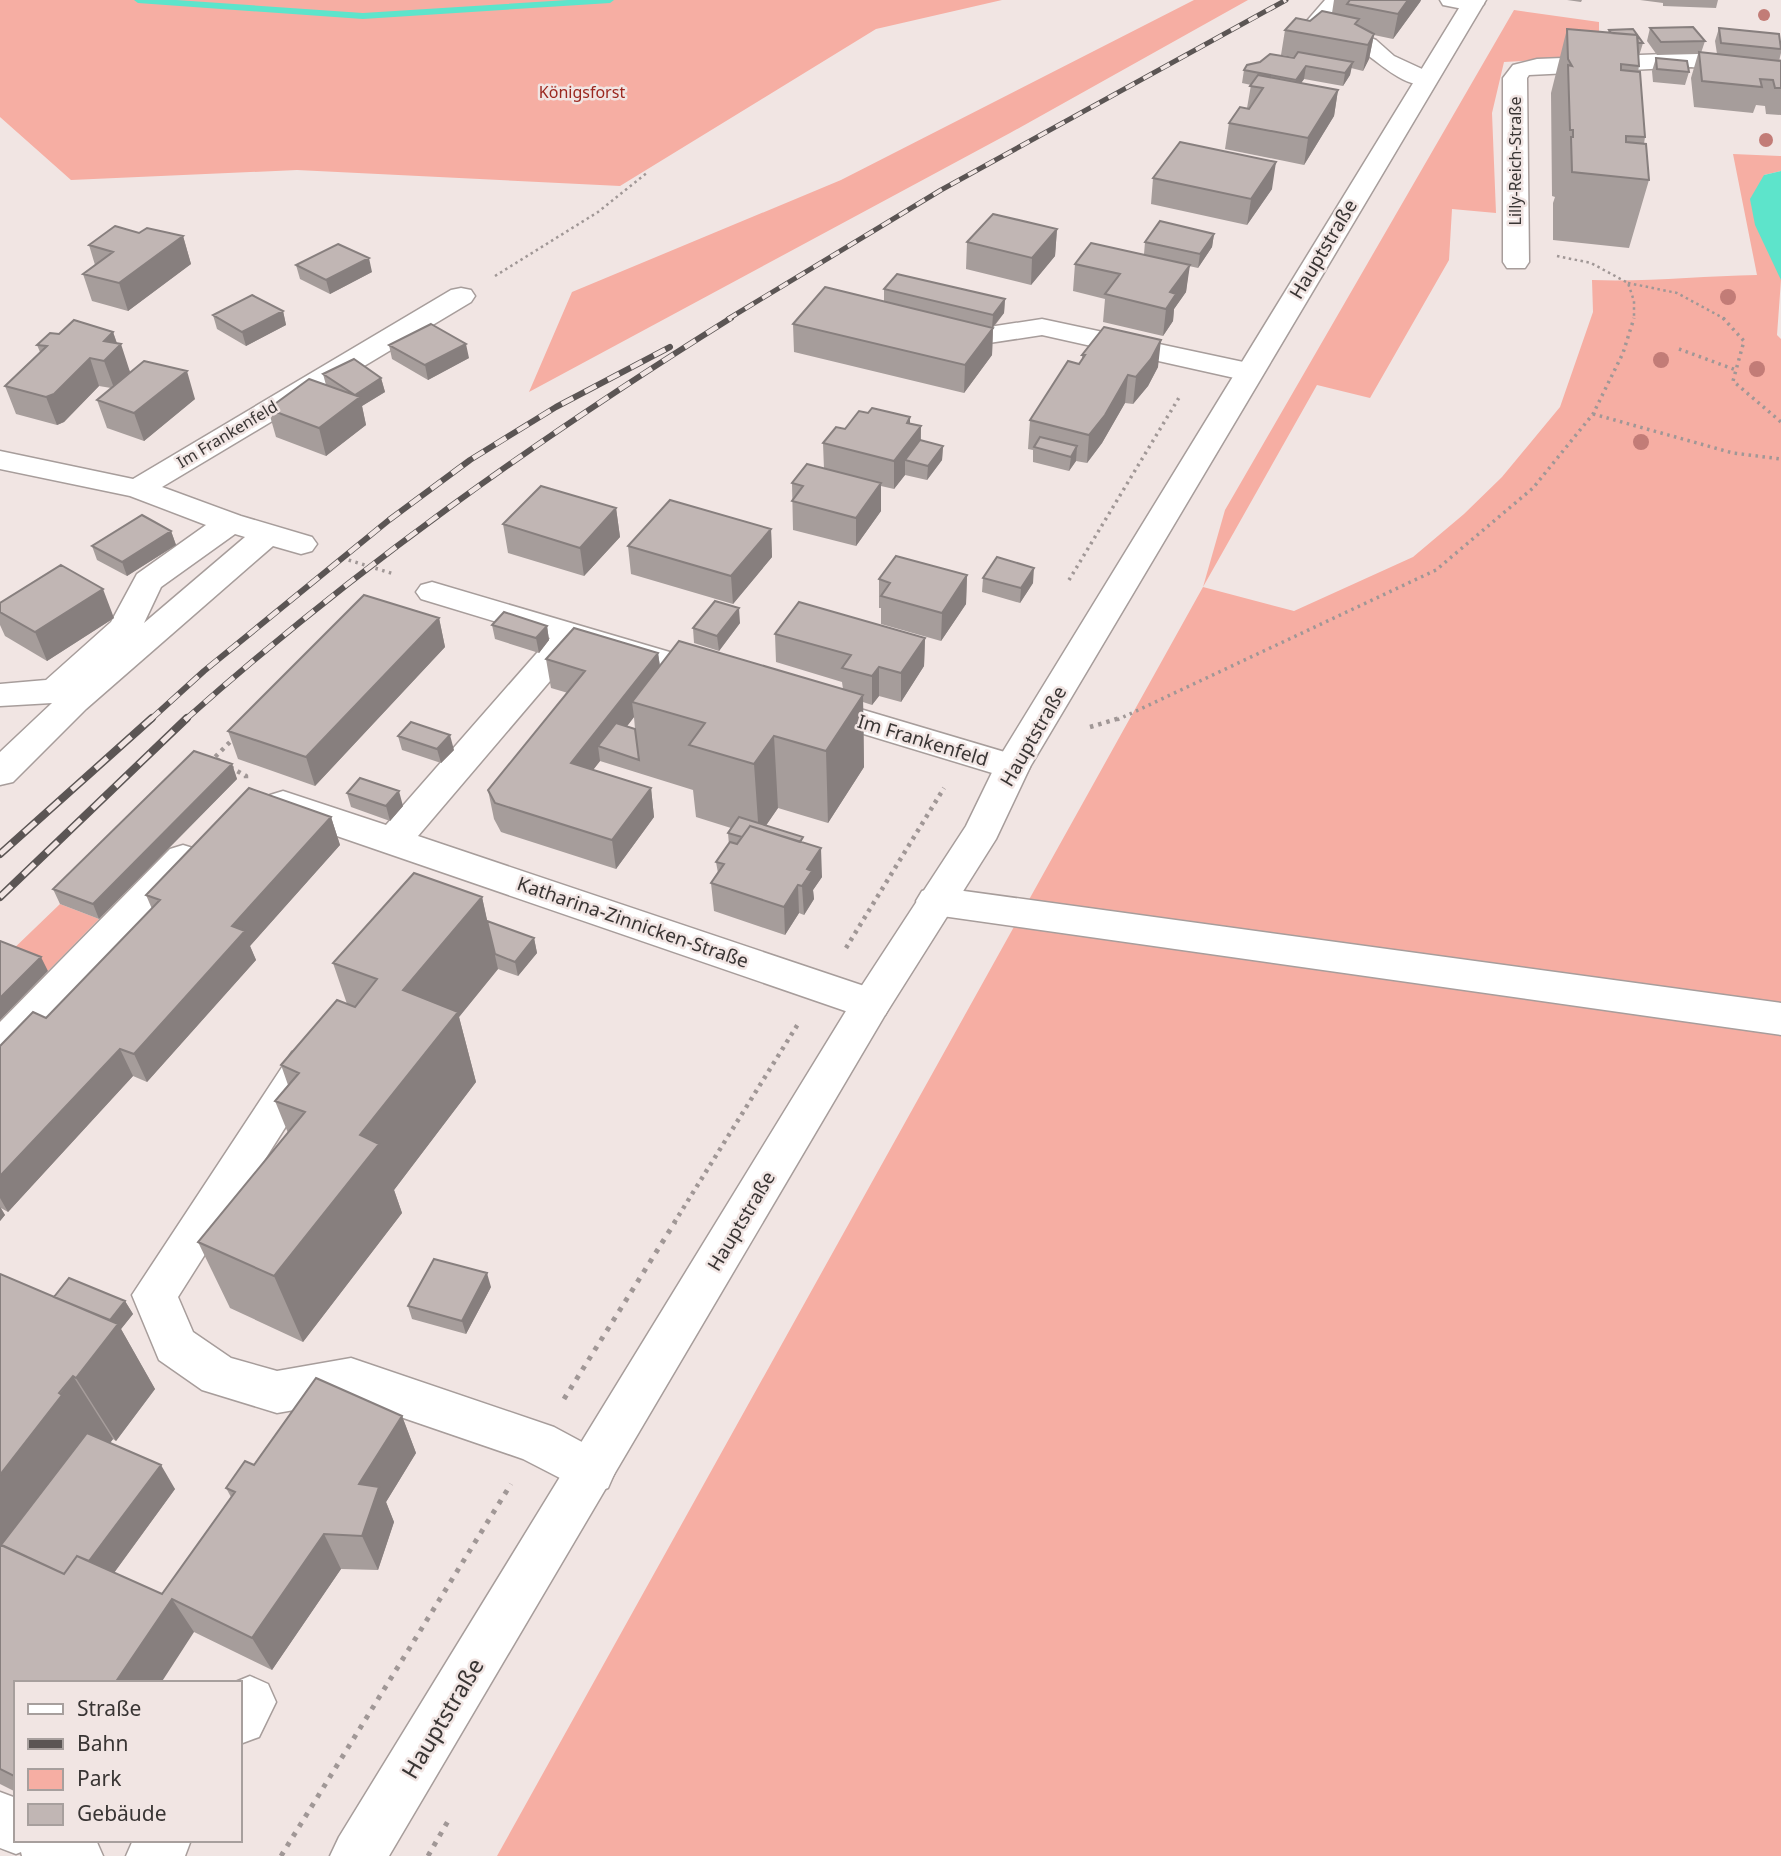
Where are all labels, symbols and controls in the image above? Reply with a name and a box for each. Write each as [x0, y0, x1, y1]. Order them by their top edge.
park label: Königsforst [539, 81, 625, 103]
street label: Lilly-Reich-Straße [1504, 97, 1526, 225]
street label: Hauptstraße [1283, 194, 1363, 304]
street label: Im Frankenfeld [172, 395, 282, 473]
street label: Hauptstraße [994, 681, 1072, 791]
street label: Im Frankenfeld [854, 708, 992, 772]
street label: Katharina-Zinnicken-Straße [514, 870, 752, 974]
street label: Hauptstraße [701, 1166, 781, 1276]
street label: Hauptstraße [393, 1652, 491, 1784]
legend [14, 1681, 242, 1842]
text: Straße [77, 1694, 141, 1722]
text: Bahn [77, 1729, 128, 1757]
text: Park [77, 1764, 122, 1792]
text: Gebäude [77, 1799, 167, 1827]

